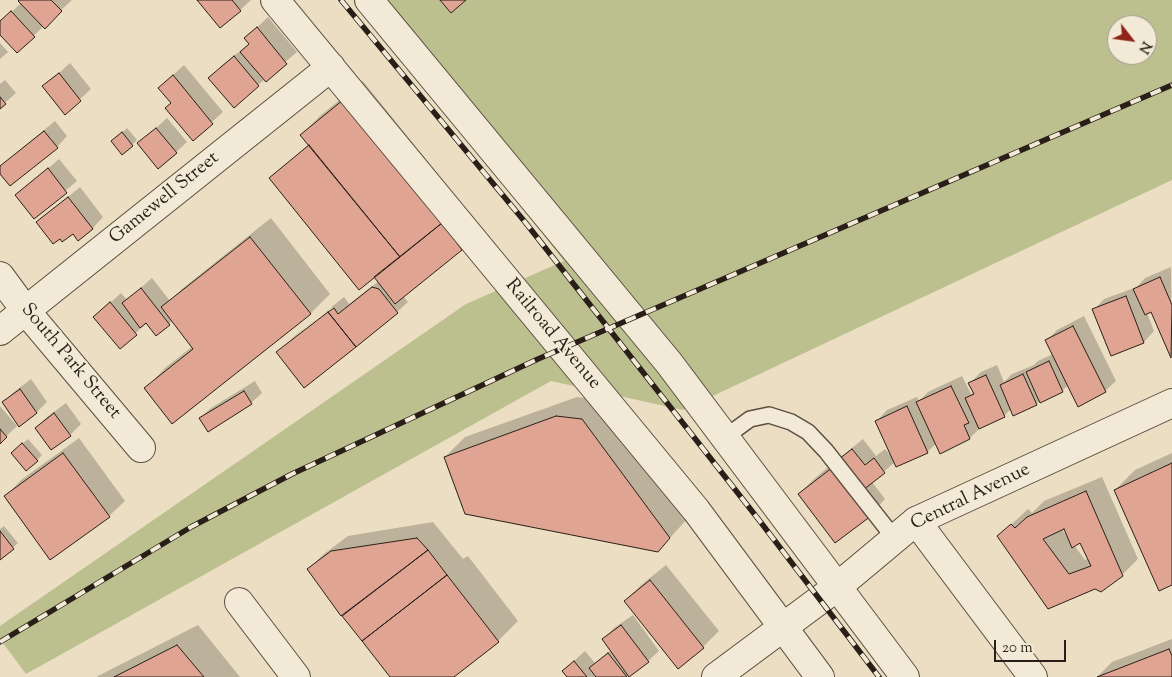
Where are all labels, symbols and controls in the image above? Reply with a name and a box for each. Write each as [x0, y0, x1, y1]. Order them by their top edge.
north arrow [1107, 15, 1157, 65]
text: N [1133, 37, 1156, 57]
street label: Gamewell Street [106, 148, 224, 250]
street label: Railroad Avenue [499, 275, 605, 395]
street label: South Park Street [15, 300, 125, 424]
street label: Central Avenue [908, 459, 1034, 537]
scale bar [997, 630, 1070, 662]
text: 20 m [1002, 638, 1033, 659]

